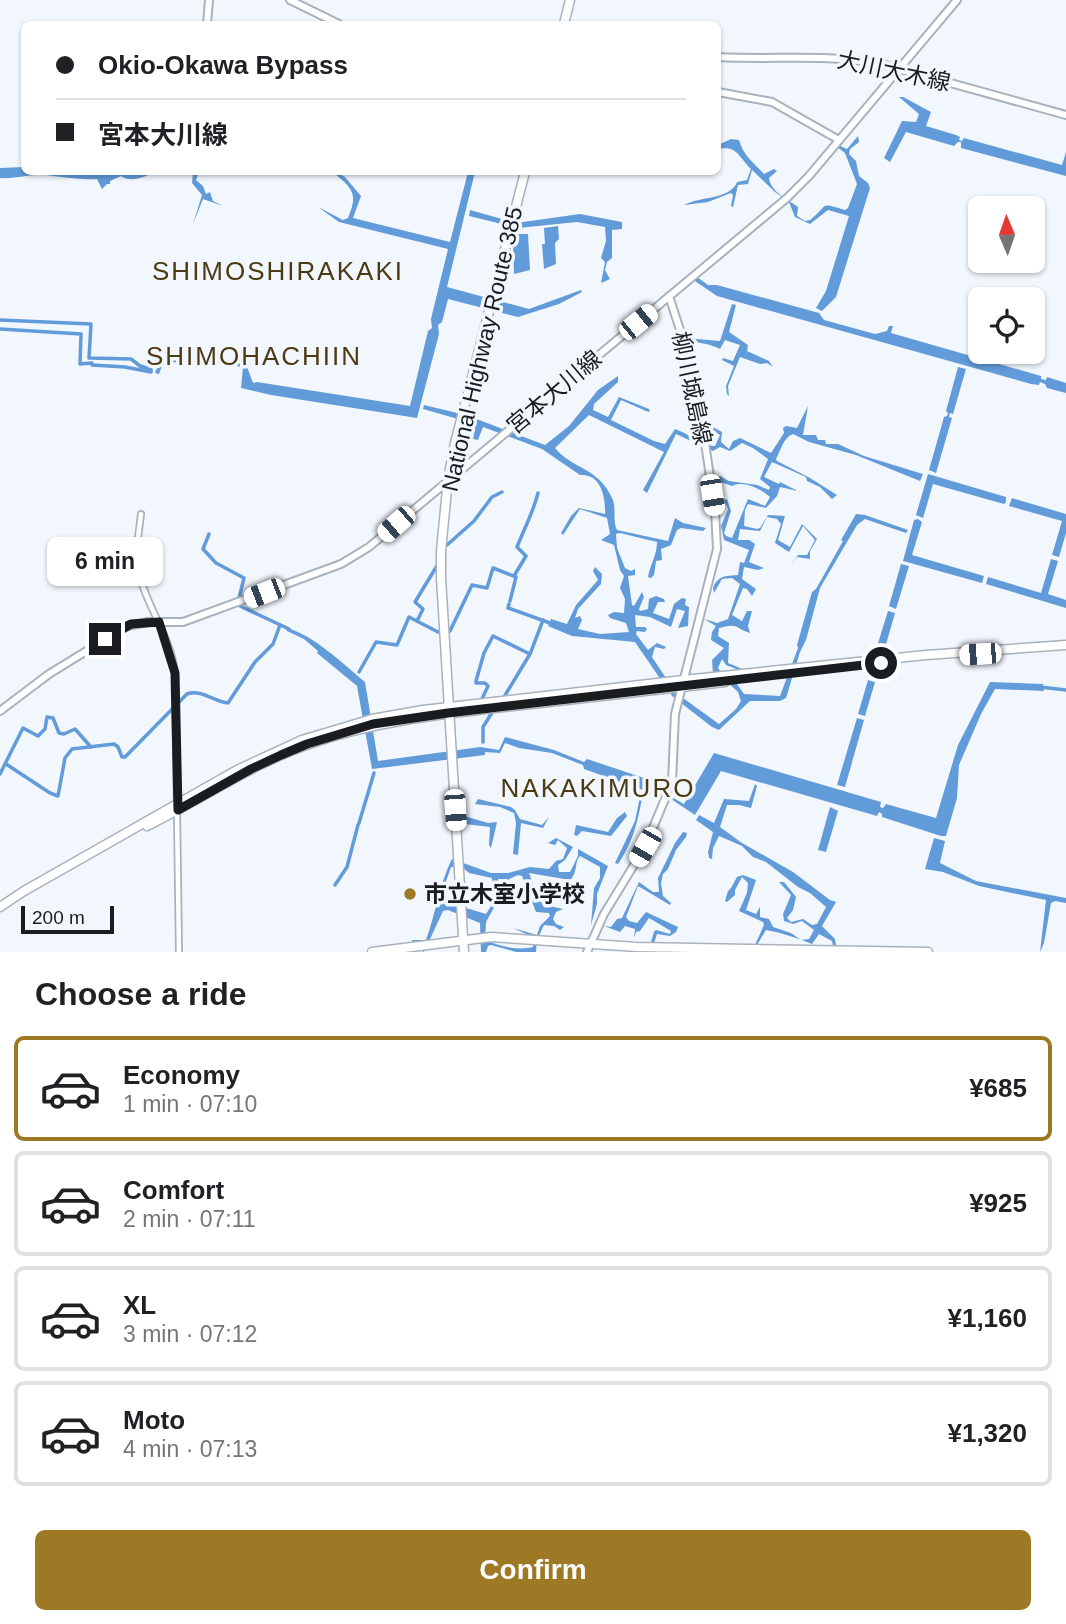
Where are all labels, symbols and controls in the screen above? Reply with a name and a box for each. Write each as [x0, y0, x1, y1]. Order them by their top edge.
street label: 大川大木線 [835, 46, 953, 96]
text: Okio-Okawa Bypass [98, 50, 348, 80]
text: 宮本大川線 [98, 120, 228, 150]
north arrow [968, 196, 1045, 273]
map controls [968, 196, 1045, 364]
street label: National Highway Route 385 [437, 204, 527, 494]
district label: SHIMOSHIRAKAKI [152, 256, 404, 286]
button: locate [968, 287, 1045, 364]
car [616, 301, 661, 343]
street label: 柳川城島線 [667, 329, 717, 447]
district label: SHIMOHACHIIN [146, 341, 362, 371]
street label: 宮本大川線 [502, 345, 606, 439]
car [699, 473, 726, 517]
car [374, 502, 419, 546]
callout: 6 min [47, 538, 163, 586]
text: 6 min [75, 548, 135, 574]
car [241, 576, 288, 610]
route end [89, 623, 121, 655]
car [959, 642, 1002, 666]
route start [865, 647, 897, 679]
district label: NAKAKIMURO [501, 773, 695, 803]
car [444, 788, 467, 832]
car [626, 824, 665, 870]
place label: 市立木室小学校 [424, 881, 585, 907]
marker: 市立木室小学校 [402, 886, 418, 902]
scale bar [21, 903, 114, 935]
text: 200 m [32, 907, 85, 928]
text: Choose a ride [35, 976, 247, 1012]
icon: car [39, 1057, 102, 1120]
text: Economy [123, 1060, 240, 1090]
text: ¥685 [969, 1073, 1027, 1103]
text: 1 min · 07:10 [123, 1091, 257, 1117]
icon: car [39, 1172, 102, 1235]
text: Comfort [123, 1175, 224, 1205]
text: ¥925 [969, 1188, 1027, 1218]
text: 2 min · 07:11 [123, 1206, 256, 1232]
icon: car [39, 1287, 102, 1350]
text: XL [123, 1290, 156, 1320]
text: ¥1,160 [947, 1303, 1027, 1333]
text: 3 min · 07:12 [123, 1321, 257, 1347]
icon: car [39, 1402, 102, 1465]
text: Moto [123, 1405, 185, 1435]
text: ¥1,320 [947, 1418, 1027, 1448]
text: 4 min · 07:13 [123, 1436, 257, 1462]
button: Confirm [35, 1530, 1031, 1610]

